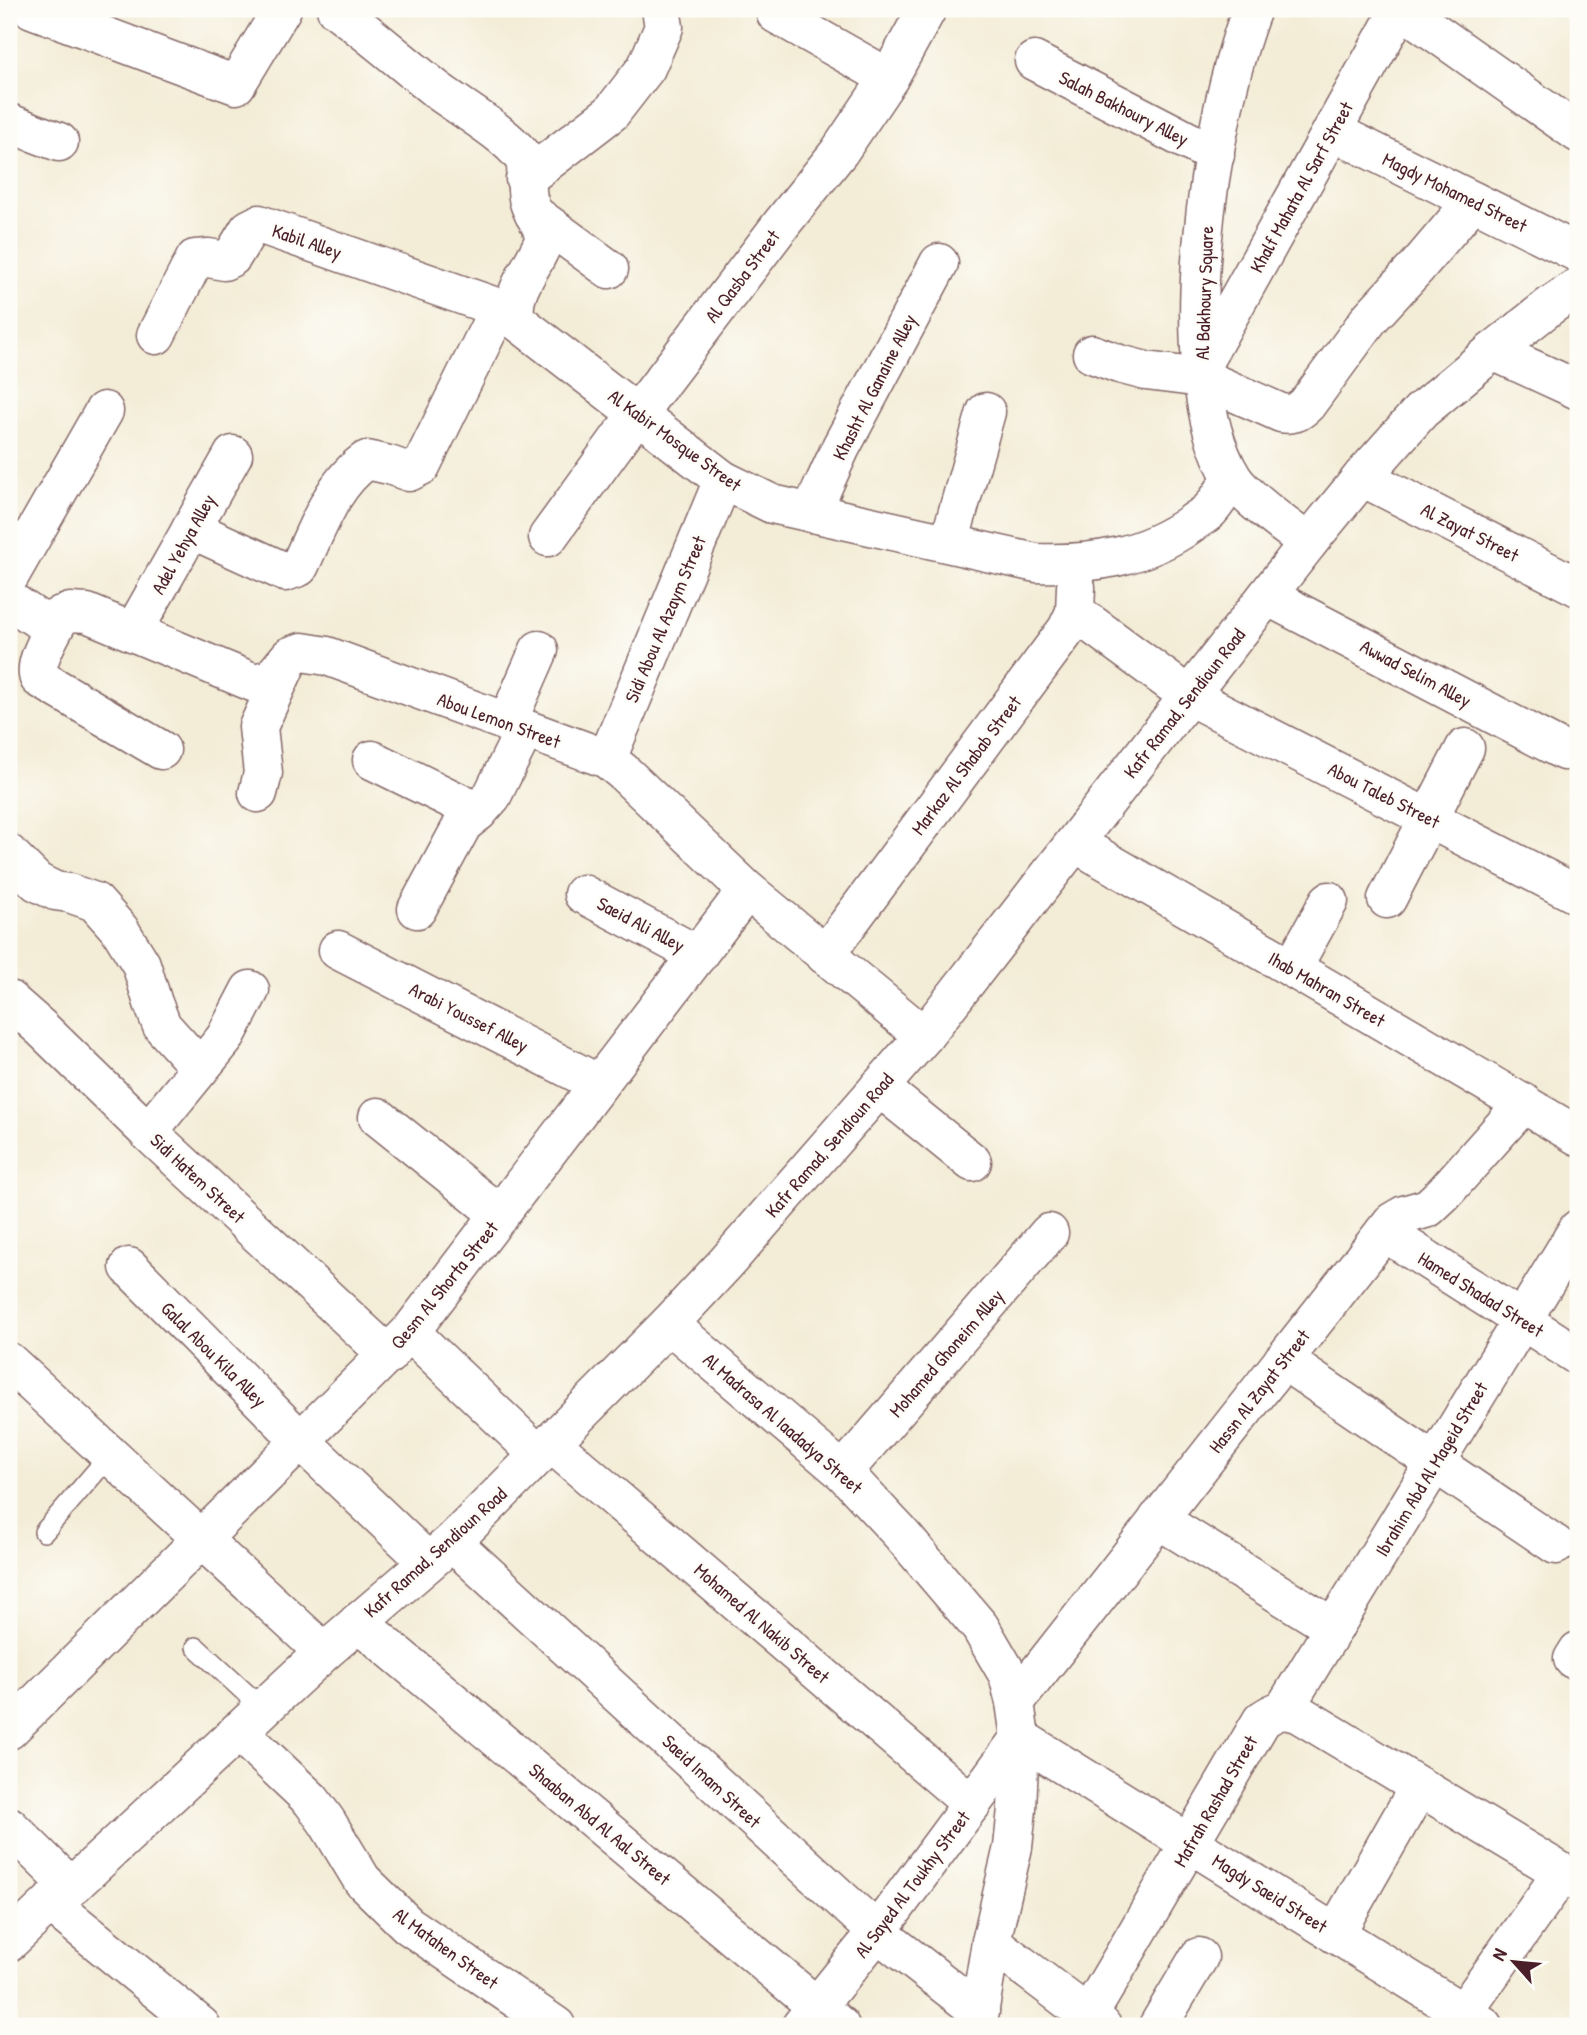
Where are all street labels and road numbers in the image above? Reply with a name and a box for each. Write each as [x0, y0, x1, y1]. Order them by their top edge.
street label: Salah Bakhoury Alley [1055, 64, 1193, 152]
street label: Khalf Mahata Al Sarf Street [1243, 96, 1359, 277]
street label: Magdy Mohamed Street [1378, 146, 1532, 238]
street label: Kabil Alley [269, 217, 345, 265]
street label: Al Qasba Street [699, 224, 786, 328]
street label: Al Bakhoury Square [1189, 225, 1219, 360]
street label: Khasht Al Ganaine Alley [826, 310, 922, 464]
street label: Al Kabir Mosque Street [603, 383, 747, 497]
street label: Adel Yehya Alley [145, 489, 221, 599]
street label: Al Zayat Street [1417, 496, 1524, 568]
street label: Sidi Abou Al Azaym Street [618, 531, 712, 706]
street label: Kafr Ramad, Sendioun Road [1117, 622, 1251, 783]
street label: Awwad Selim Alley [1356, 633, 1476, 713]
street label: Abou Lemon Street [434, 686, 565, 754]
street label: Markaz Al Shabab Street [905, 690, 1027, 840]
street label: Abou Taleb Street [1324, 756, 1445, 835]
street label: Saeid Ali Alley [593, 890, 689, 958]
street label: Ihab Mahran Street [1264, 945, 1391, 1033]
street label: Arabi Youssef Alley [405, 976, 533, 1058]
street label: Kafr Ramad, Sendioun Road [759, 1067, 899, 1223]
street label: Sidi Hatem Street [145, 1127, 251, 1229]
street label: Qesm Al Shorta Street [384, 1215, 504, 1354]
street label: Hamed Shadad Street [1413, 1245, 1549, 1343]
street label: Mohamed Ghoneim Alley [883, 1283, 1009, 1423]
street label: Galal Abou Kila Alley [156, 1296, 272, 1412]
street label: Hassn Al Zayat Street [1202, 1323, 1316, 1458]
street label: Al Madrasa Al Iaadadya Street [698, 1347, 869, 1500]
street label: Ibrahim Abd Al Mageid Street [1369, 1377, 1494, 1561]
street label: Kafr Ramad, Sendioun Road [358, 1480, 512, 1623]
street label: Mohamed Al Nakib Street [689, 1557, 836, 1689]
street label: Saeid Imam Street [657, 1728, 767, 1834]
street label: Mafrah Rashad Street [1167, 1730, 1263, 1871]
street label: Shaaban Abd Al Aal Street [524, 1757, 677, 1891]
street label: Al Sayed Al Toukhy Street [848, 1805, 976, 1963]
street label: Magdy Saeid Street [1208, 1847, 1333, 1939]
street label: Al Matahen Street [388, 1901, 504, 1995]

